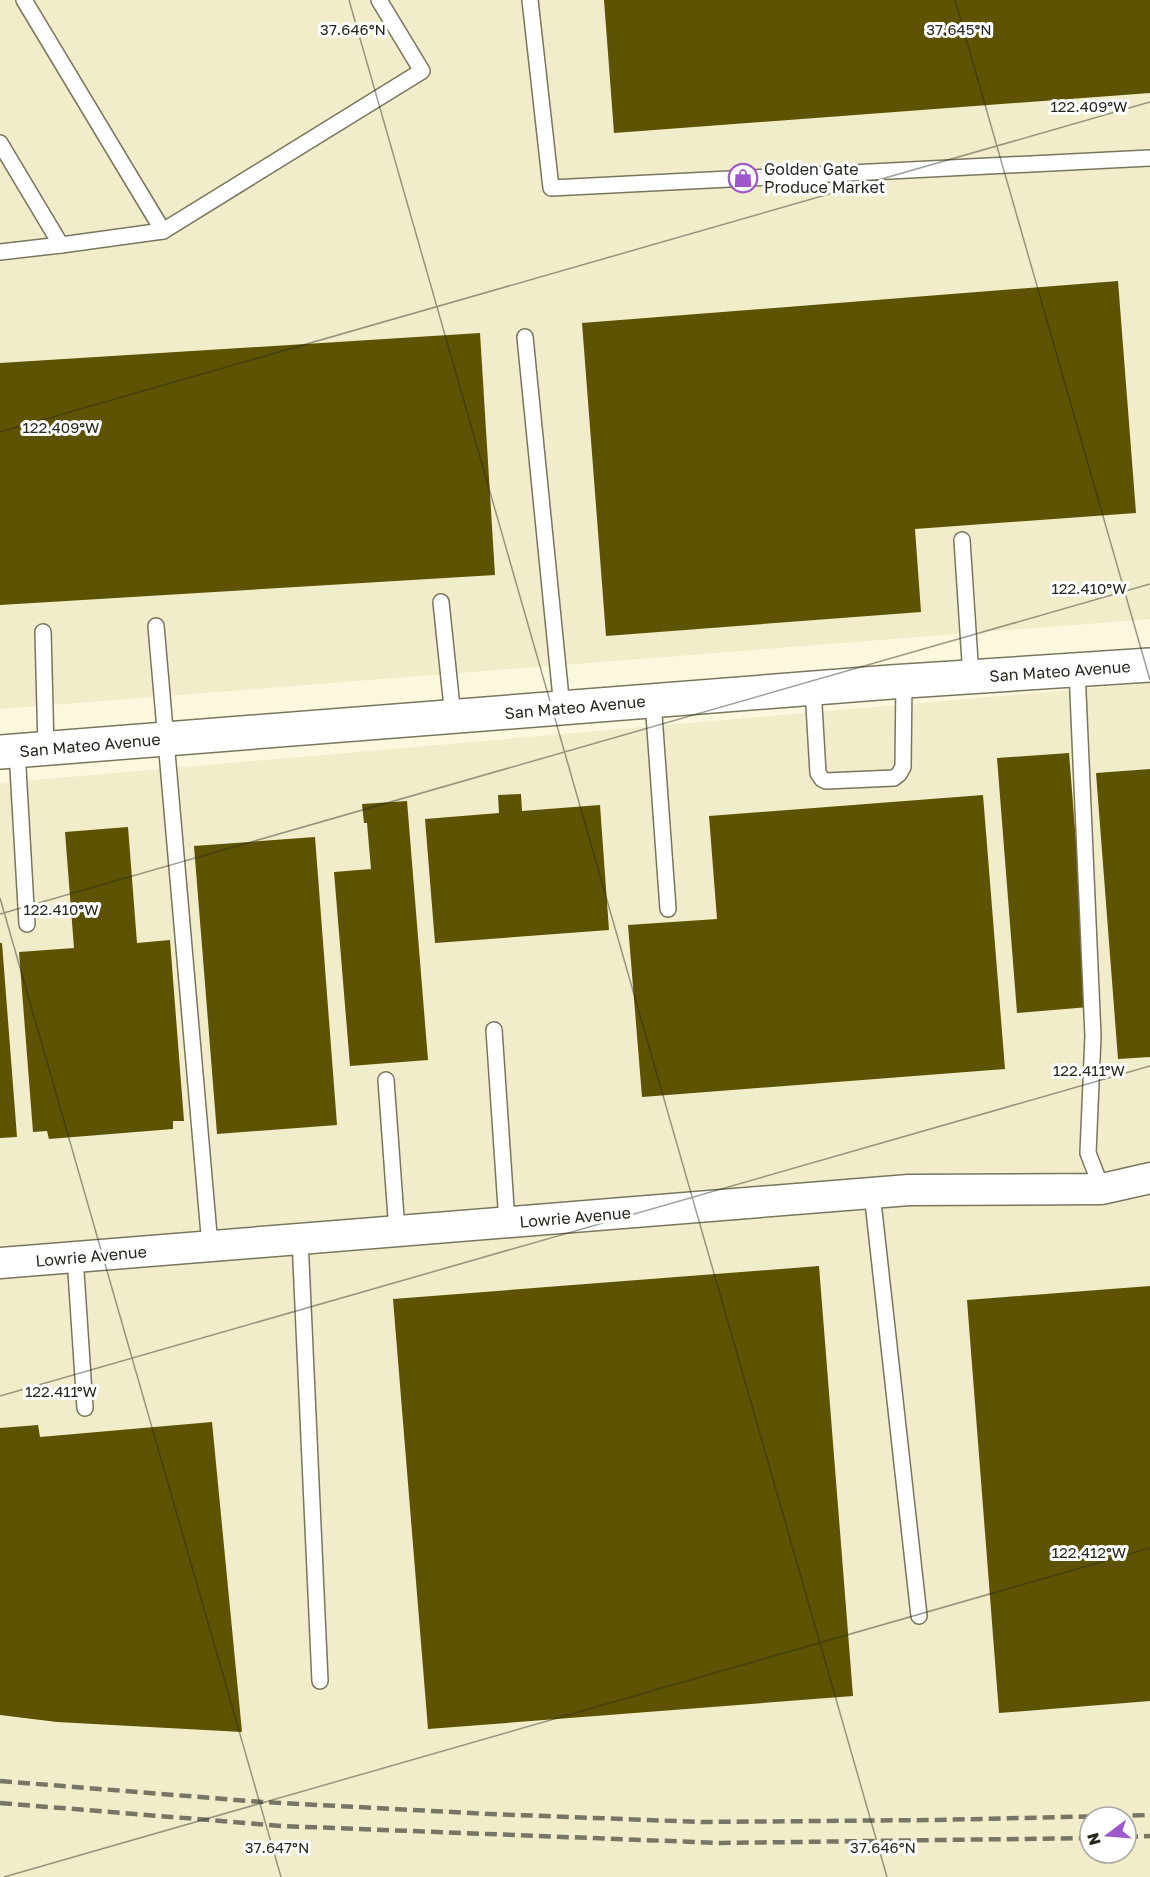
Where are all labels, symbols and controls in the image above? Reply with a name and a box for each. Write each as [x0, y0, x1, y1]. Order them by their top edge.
text: 37.646°N [320, 20, 386, 38]
text: 37.645°N [926, 20, 992, 38]
text: 122.409°W [1051, 97, 1127, 115]
place label: Golden Gate Produce Market [764, 159, 885, 197]
shop icon: Golden Gate Produce Market [727, 162, 759, 194]
text: 122.409°W [23, 418, 99, 436]
text: 122.410°W [1051, 579, 1127, 597]
street label: San Mateo Avenue [989, 656, 1131, 686]
street label: San Mateo Avenue [504, 691, 646, 723]
street label: San Mateo Avenue [19, 729, 161, 761]
text: 122.410°W [23, 900, 99, 918]
text: 122.411°W [1053, 1061, 1125, 1079]
street label: Lowrie Avenue [519, 1202, 631, 1232]
street label: Lowrie Avenue [35, 1241, 147, 1271]
text: 122.411°W [25, 1382, 97, 1400]
text: 122.412°W [1052, 1543, 1126, 1561]
north arrow [1078, 1805, 1138, 1865]
text: N [1082, 1831, 1105, 1848]
text: 37.647°N [245, 1838, 309, 1856]
text: 37.646°N [850, 1838, 916, 1856]

